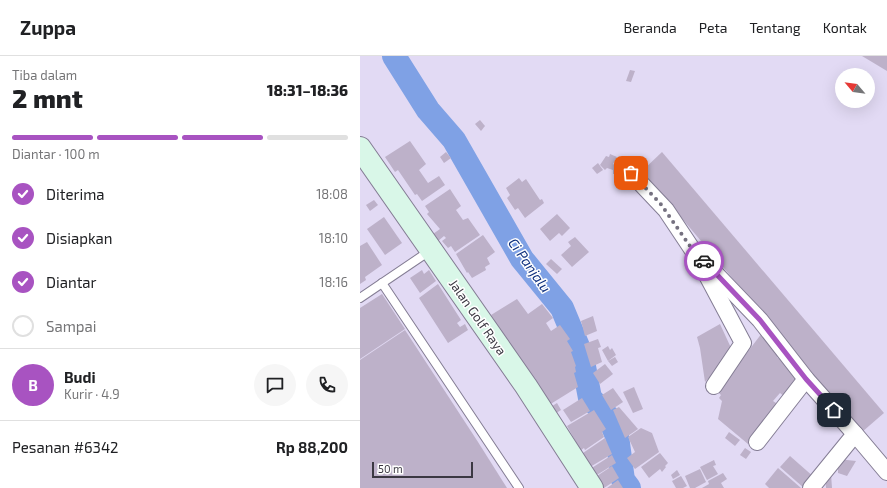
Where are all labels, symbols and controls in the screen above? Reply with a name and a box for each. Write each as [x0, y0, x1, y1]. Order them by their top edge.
text: Zuppa [20, 16, 76, 39]
text: Beranda [623, 19, 677, 36]
text: Peta [699, 19, 727, 36]
text: Tentang [749, 19, 801, 36]
text: Kontak [823, 19, 867, 36]
text: Tiba dalam [12, 67, 77, 83]
north arrow [835, 68, 875, 108]
map controls [835, 68, 875, 108]
text: 18:31–18:36 [267, 81, 348, 99]
text: 2 mnt [12, 82, 83, 113]
text: Diantar · 100 m [12, 146, 100, 162]
pin [614, 156, 648, 190]
icon: bag [620, 162, 642, 184]
icon: check [12, 183, 34, 205]
text: Diterima [46, 185, 105, 203]
text: 18:08 [316, 186, 348, 202]
icon: check [12, 227, 34, 249]
text: Disiapkan [46, 229, 113, 247]
text: 18:10 [319, 230, 348, 246]
water label: Ci Panjalu [505, 235, 555, 295]
courier [684, 241, 724, 281]
icon: car [693, 250, 715, 272]
icon: check [12, 271, 34, 293]
text: Diantar [46, 273, 97, 291]
text: 18:16 [319, 274, 348, 290]
street label: Jalan Golf Raya [446, 276, 510, 358]
text: Sampai [46, 317, 96, 335]
button: chat [254, 364, 296, 406]
button: phone [306, 364, 348, 406]
text: Budi [64, 368, 96, 386]
text: B [28, 376, 38, 394]
text: Kurir · 4.9 [64, 386, 120, 402]
pin [817, 393, 851, 427]
icon: home [823, 399, 845, 421]
text: Pesanan #6342 [12, 438, 119, 456]
text: Rp 88,200 [276, 438, 348, 456]
scale bar [372, 460, 473, 479]
text: 50 m [378, 462, 403, 475]

